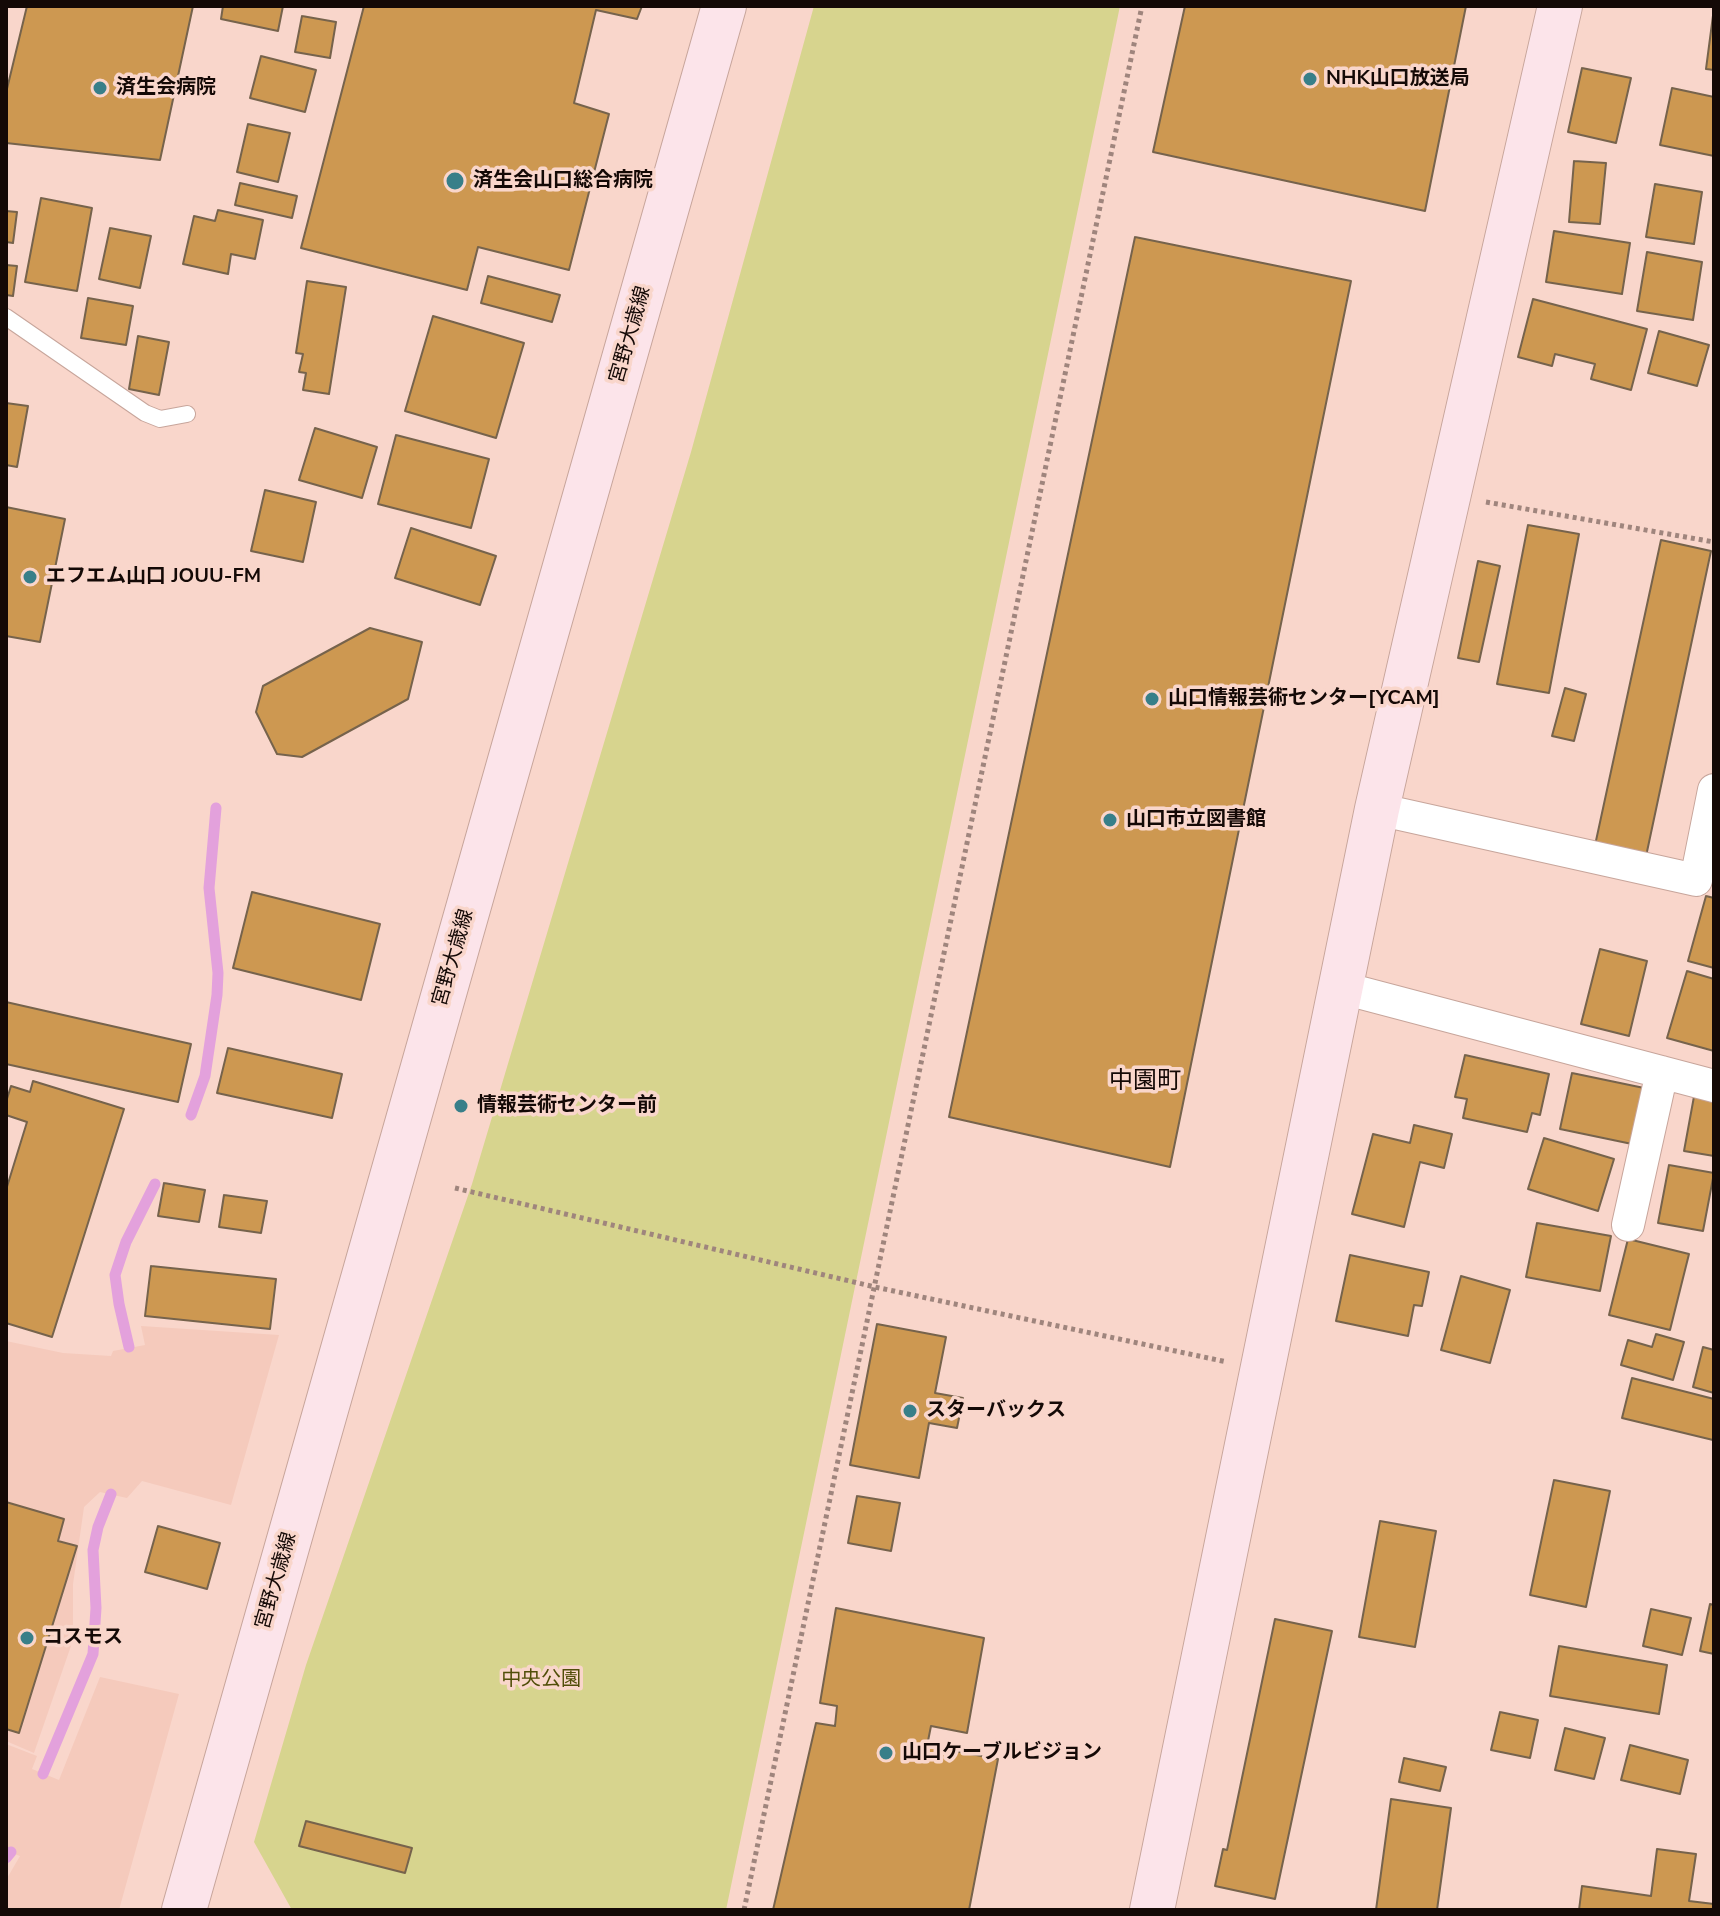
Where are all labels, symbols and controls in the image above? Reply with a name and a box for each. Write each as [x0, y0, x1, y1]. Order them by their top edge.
place label: NHK山口放送局 [1326, 67, 1470, 91]
marker: NHK山口放送局 [1301, 70, 1319, 88]
place label: 済生会病院 [116, 76, 216, 100]
marker: 済生会病院 [91, 79, 109, 97]
place label: 済生会山口総合病院 [473, 169, 653, 193]
marker: 済生会山口総合病院 [444, 170, 466, 192]
street label: 宮野大歳線 [606, 284, 656, 386]
place label: エフエム山口 JOUU-FM [46, 565, 261, 589]
marker: エフエム山口 JOUU-FM [21, 568, 39, 586]
place label: 山口情報芸術センター[YCAM] [1168, 687, 1440, 711]
marker: 山口情報芸術センター[YCAM] [1143, 690, 1161, 708]
place label: 山口市立図書館 [1126, 808, 1266, 832]
marker: 山口市立図書館 [1101, 811, 1119, 829]
street label: 宮野大歳線 [429, 907, 479, 1009]
district label: 中園町 [1109, 1068, 1181, 1096]
place label: 情報芸術センター前 [477, 1094, 657, 1118]
marker: 情報芸術センター前 [452, 1097, 470, 1115]
place label: スターバックス [926, 1399, 1066, 1423]
marker: スターバックス [901, 1402, 919, 1420]
street label: 宮野大歳線 [252, 1530, 302, 1632]
place label: コスモス [43, 1626, 123, 1650]
marker: コスモス [18, 1629, 36, 1647]
park label: 中央公園 [501, 1668, 581, 1692]
place label: 山口ケーブルビジョン [902, 1741, 1102, 1765]
marker: 山口ケーブルビジョン [877, 1744, 895, 1762]

